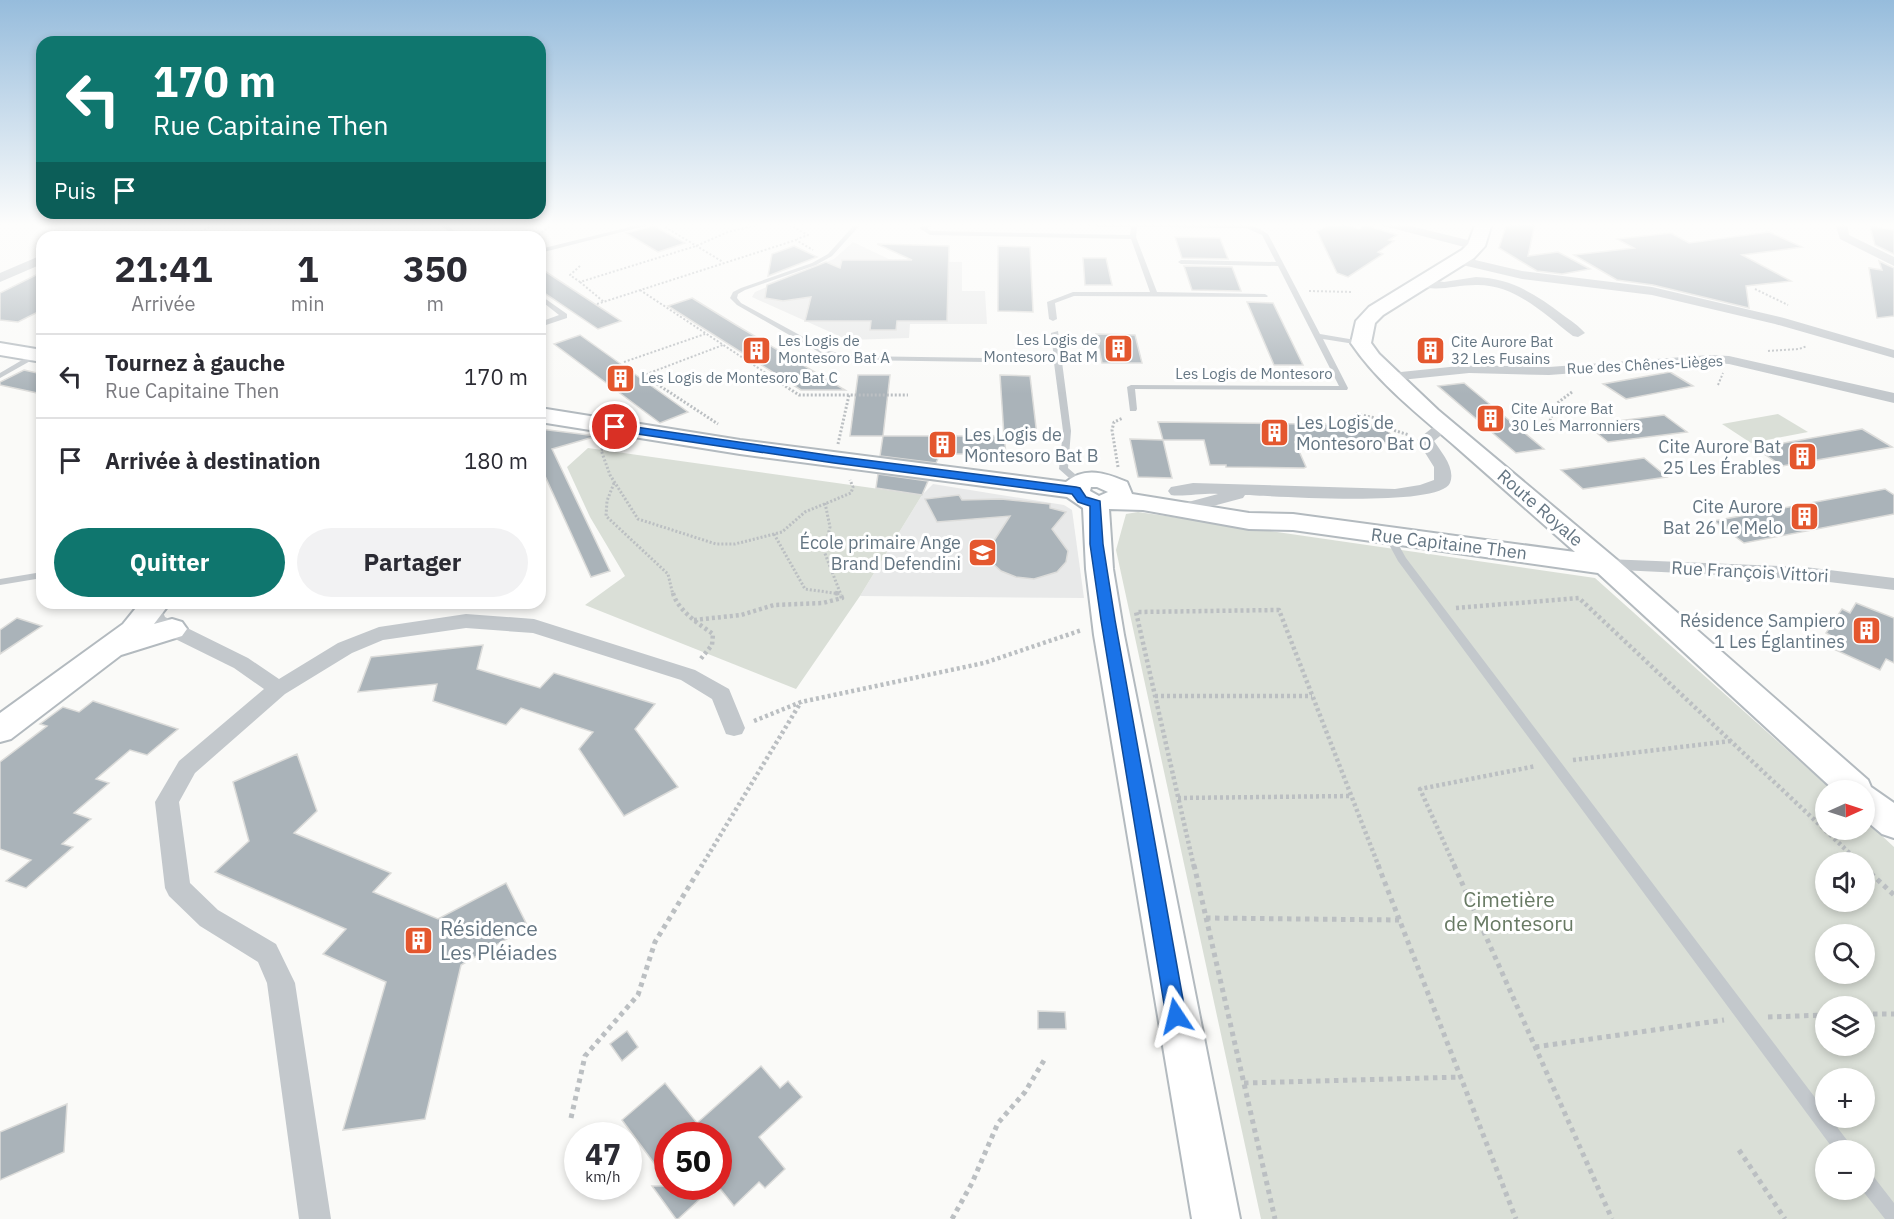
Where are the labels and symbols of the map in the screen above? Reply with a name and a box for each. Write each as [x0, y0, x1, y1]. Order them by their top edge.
place label: Les Logis de Montesoro Bat M [984, 330, 1098, 366]
place label: Les Logis de Montesoro Bat A [778, 331, 890, 367]
place label: Cite Aurore Bat 32 Les Fusains [1451, 332, 1553, 368]
building icon: Les Logis de Montesoro Bat M [1103, 333, 1135, 365]
building icon: Les Logis de Montesoro Bat A [741, 334, 773, 366]
building icon: Cite Aurore Bat 32 Les Fusains [1414, 335, 1446, 367]
street label: Rue des Chênes-Lièges [1566, 351, 1724, 378]
building icon: Les Logis de Montesoro Bat C [604, 362, 636, 394]
street label: Les Logis de Montesoro [1175, 364, 1333, 383]
place label: Les Logis de Montesoro Bat C [641, 368, 838, 387]
place label: Cite Aurore Bat 30 Les Marronniers [1511, 399, 1640, 435]
pin [589, 401, 640, 452]
building icon: Cite Aurore Bat 30 Les Marronniers [1474, 402, 1506, 434]
place label: Les Logis de Montesoro Bat O [1296, 411, 1431, 455]
building icon: Les Logis de Montesoro Bat O [1259, 417, 1291, 449]
place label: Les Logis de Montesoro Bat B [964, 423, 1098, 467]
building icon: Les Logis de Montesoro Bat B [927, 429, 959, 461]
place label: Cite Aurore Bat 25 Les Érables [1658, 435, 1781, 479]
building icon: Cite Aurore Bat 25 Les Érables [1786, 441, 1818, 473]
street label: Route Royale [1493, 464, 1588, 551]
place label: Cite Aurore Bat 26 Le Melo [1663, 495, 1783, 539]
building icon: Cite Aurore Bat 26 Le Melo [1788, 501, 1820, 533]
street label: Rue Capitaine Then [1370, 523, 1528, 564]
place label: École primaire Ange Brand Defendini [800, 531, 961, 575]
school or university icon: École primaire Ange Brand Defendini [966, 537, 998, 569]
street label: Rue François Vittori [1671, 556, 1829, 587]
place label: Résidence Sampiero 1 Les Églantines [1680, 609, 1845, 653]
building icon: Résidence Sampiero 1 Les Églantines [1850, 615, 1882, 647]
north arrow [1815, 780, 1875, 840]
park label: Cimetière de Montesoru [1444, 885, 1574, 937]
place label: Résidence Les Pléiades [440, 914, 557, 966]
building icon: Résidence Les Pléiades [403, 925, 435, 957]
position arrow [1144, 984, 1208, 1048]
speed limit sign: 50 [654, 1122, 732, 1200]

